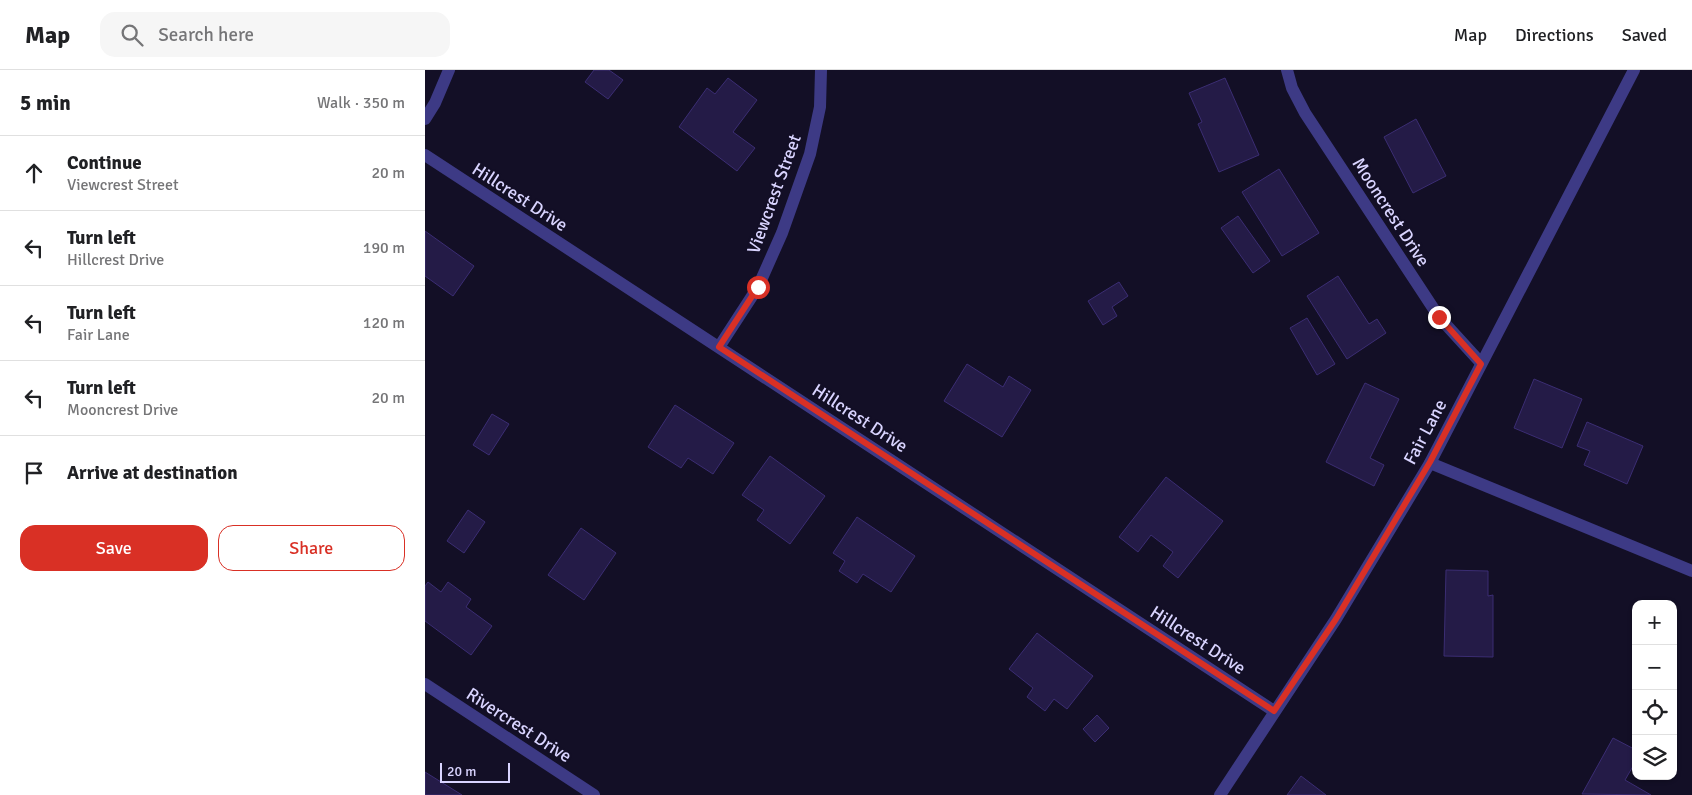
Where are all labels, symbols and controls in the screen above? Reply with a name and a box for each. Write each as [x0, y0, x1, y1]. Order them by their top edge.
search box [100, 12, 450, 57]
text: Map [25, 20, 70, 50]
icon: search [118, 21, 146, 49]
text: Search here [158, 23, 254, 47]
text: Map [1454, 24, 1487, 46]
text: Directions [1515, 24, 1594, 46]
text: Saved [1622, 24, 1667, 46]
text: 5 min [20, 90, 71, 116]
text: Walk · 350 m [317, 93, 405, 113]
street label: Viewcrest Street [742, 131, 806, 257]
text: Continue [67, 151, 142, 175]
street label: Mooncrest Drive [1348, 153, 1434, 271]
street label: Hillcrest Drive [468, 158, 572, 236]
icon: ahead [20, 159, 48, 187]
text: 20 m [371, 163, 405, 183]
text: Viewcrest Street [67, 175, 179, 195]
text: Turn left [67, 226, 136, 250]
icon: left [20, 234, 48, 262]
text: 190 m [363, 238, 405, 258]
text: Hillcrest Drive [67, 250, 164, 270]
route start [747, 276, 770, 299]
text: Turn left [67, 301, 136, 325]
route end [1428, 306, 1451, 329]
icon: left [20, 309, 48, 337]
text: 120 m [363, 313, 405, 333]
text: Fair Lane [67, 325, 130, 345]
text: Turn left [67, 376, 136, 400]
street label: Hillcrest Drive [808, 379, 912, 457]
icon: left [20, 384, 48, 412]
text: 20 m [371, 388, 405, 408]
street label: Fair Lane [1399, 396, 1451, 468]
text: Mooncrest Drive [67, 400, 178, 420]
icon: arrive [20, 459, 48, 487]
text: Arrive at destination [67, 461, 238, 485]
button: Save [20, 525, 208, 571]
button: Share [218, 525, 405, 571]
map controls [1632, 600, 1677, 780]
button: + [1632, 600, 1677, 645]
street label: Hillcrest Drive [1146, 601, 1250, 679]
button: − [1632, 645, 1677, 690]
street label: Rivercrest Drive [462, 683, 576, 767]
button: locate [1632, 690, 1677, 735]
button: layers [1632, 735, 1677, 780]
scale bar [440, 760, 510, 783]
text: 20 m [447, 763, 476, 780]

